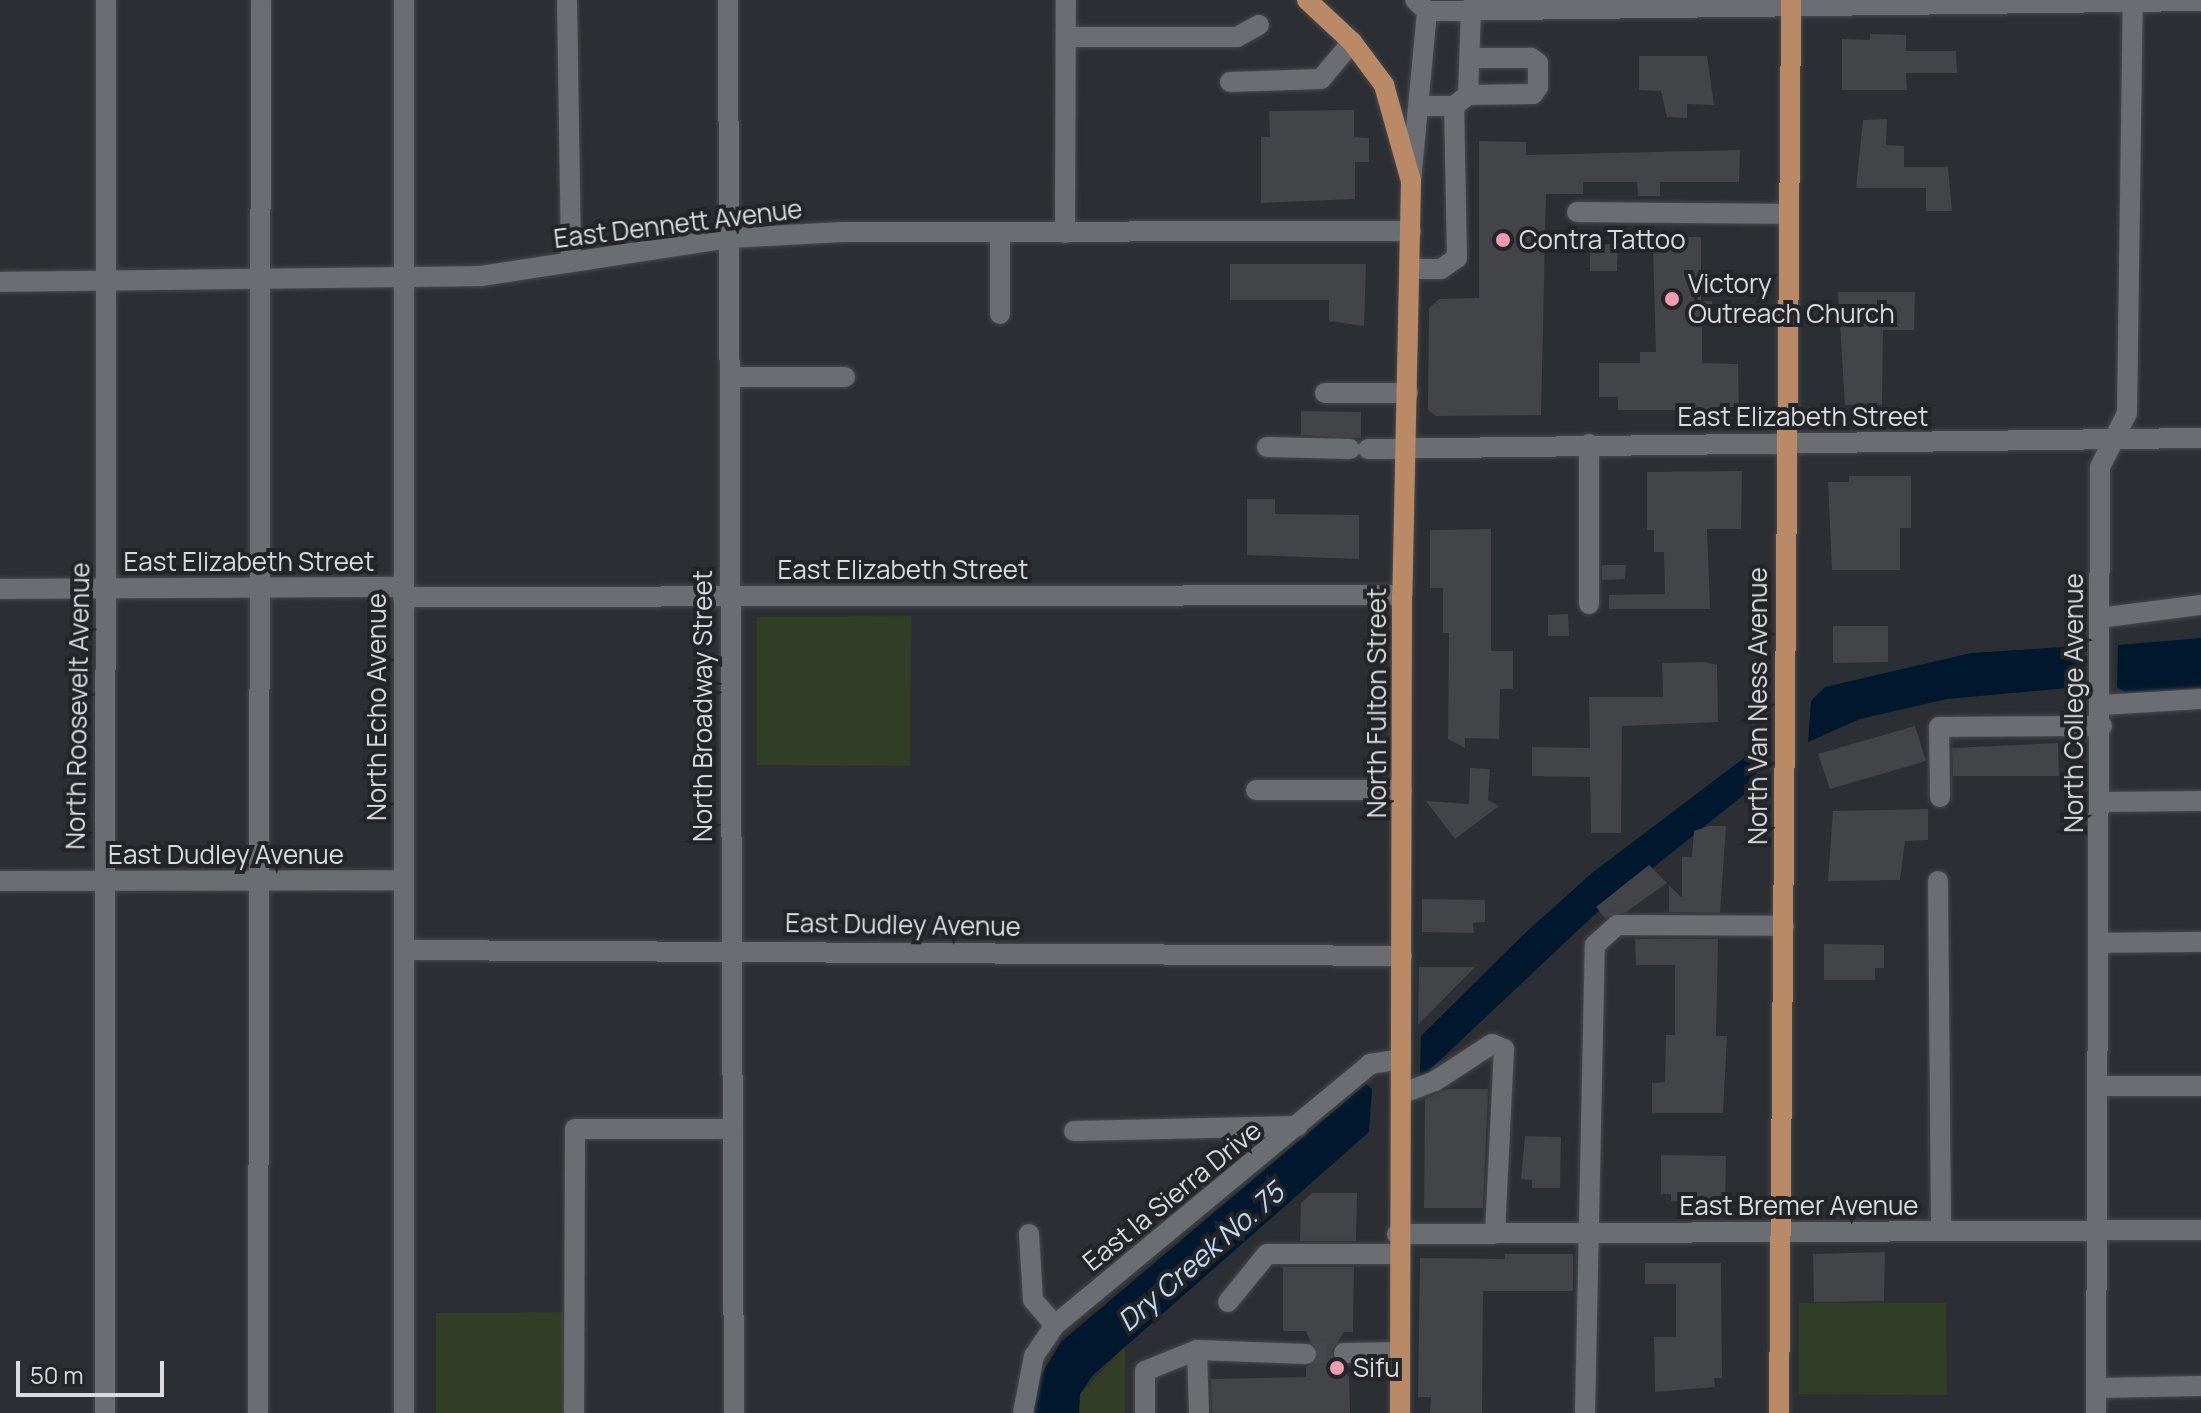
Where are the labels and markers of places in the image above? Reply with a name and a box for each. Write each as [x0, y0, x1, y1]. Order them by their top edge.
place label: Contra Tattoo [1519, 224, 1686, 256]
marker: Contra Tattoo [1494, 231, 1512, 249]
place label: Victory Outreach Church [1688, 268, 1895, 330]
marker: Victory Outreach Church [1663, 290, 1681, 308]
place label: Sifu [1353, 1352, 1400, 1384]
marker: Sifu [1328, 1359, 1346, 1377]

